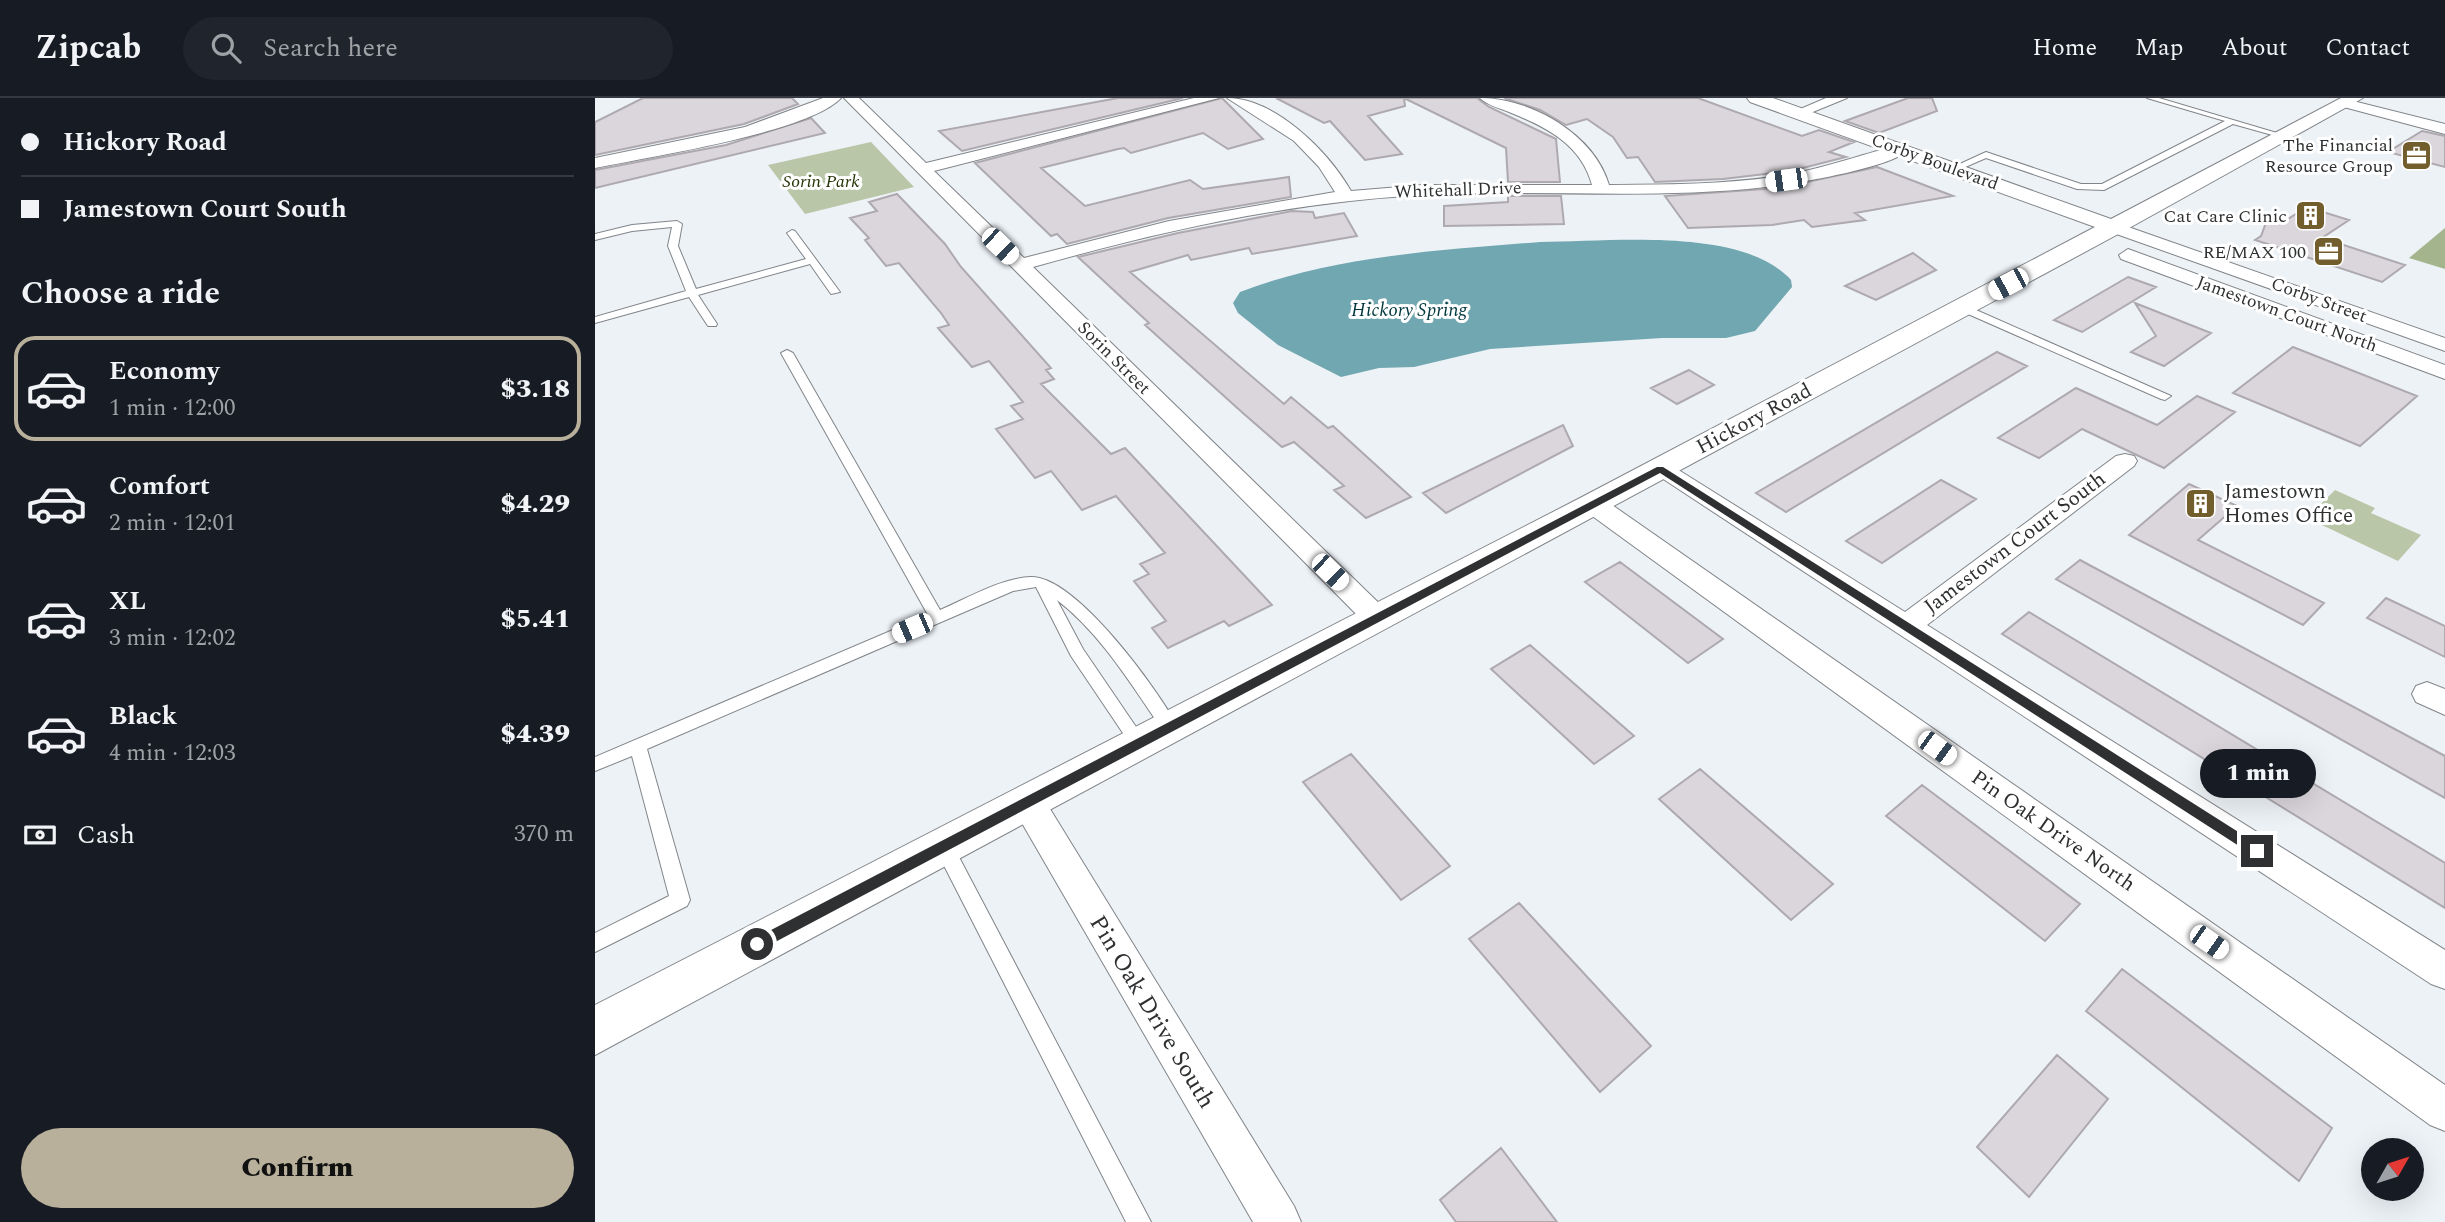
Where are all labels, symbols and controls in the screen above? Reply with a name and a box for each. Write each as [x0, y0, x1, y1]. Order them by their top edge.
search box [183, 17, 673, 80]
text: Zipcab [35, 23, 141, 73]
text: Search here [263, 28, 398, 68]
icon: search [207, 29, 245, 67]
text: Home [2032, 30, 2097, 66]
text: Map [2135, 30, 2183, 66]
text: About [2221, 30, 2287, 66]
text: Contact [2325, 30, 2410, 66]
text: Hickory Road [63, 122, 227, 162]
street label: Corby Boulevard [1868, 126, 2002, 198]
place label: The Financial Resource Group [2265, 132, 2393, 180]
office icon: The Financial Resource Group [2399, 138, 2433, 172]
car [1764, 167, 1809, 193]
park label: Sorin Park [782, 168, 860, 195]
street label: Whitehall Drive [1394, 174, 1522, 206]
text: Jamestown Court South [63, 189, 347, 229]
building icon: Cat Care Clinic [2293, 199, 2327, 233]
place label: Cat Care Clinic [2163, 203, 2287, 230]
car [978, 224, 1023, 268]
office icon: RE/MAX 100 [2312, 235, 2346, 269]
place label: RE/MAX 100 [2203, 239, 2306, 266]
car [1985, 265, 2032, 303]
text: Choose a ride [21, 269, 220, 318]
street label: Jamestown Court North [2193, 269, 2381, 359]
street label: Corby Street [2267, 270, 2371, 330]
water label: Hickory Spring [1351, 296, 1467, 325]
street label: Sorin Street [1071, 315, 1157, 401]
text: Economy [109, 351, 219, 391]
icon: car [25, 357, 88, 420]
text: $3.18 [500, 369, 570, 409]
street label: Hickory Road [1690, 375, 1818, 463]
text: 1 min · 12:00 [109, 391, 236, 426]
street label: Jamestown Court South [1917, 464, 2113, 622]
text: Comfort [109, 466, 210, 506]
icon: car [25, 472, 88, 535]
place label: Jamestown Homes Office [2224, 476, 2353, 532]
text: $4.29 [500, 484, 570, 524]
building icon: Jamestown Homes Office [2184, 487, 2218, 521]
text: 2 min · 12:01 [109, 506, 236, 541]
car [1308, 550, 1353, 594]
text: XL [109, 581, 146, 621]
icon: car [25, 587, 88, 650]
text: $5.41 [500, 599, 570, 639]
car [889, 610, 936, 646]
text: 3 min · 12:02 [109, 621, 236, 656]
text: Black [109, 696, 177, 736]
icon: car [25, 702, 88, 765]
text: $4.39 [500, 714, 570, 754]
car [1914, 727, 1961, 769]
text: 4 min · 12:03 [109, 736, 236, 771]
callout: 1 min [2199, 750, 2315, 798]
text: 1 min [2226, 756, 2290, 791]
street label: Pin Oak Drive North [1964, 762, 2142, 900]
text: Cash [77, 815, 135, 855]
icon: cash [21, 816, 59, 854]
text: 370 m [514, 817, 574, 852]
route end [2241, 835, 2273, 867]
street label: Pin Oak Drive South [1080, 908, 1224, 1116]
car [2186, 921, 2233, 963]
route start [741, 928, 773, 960]
button: Confirm [21, 1128, 574, 1208]
north arrow [2361, 1138, 2424, 1200]
map controls [2361, 1138, 2424, 1201]

